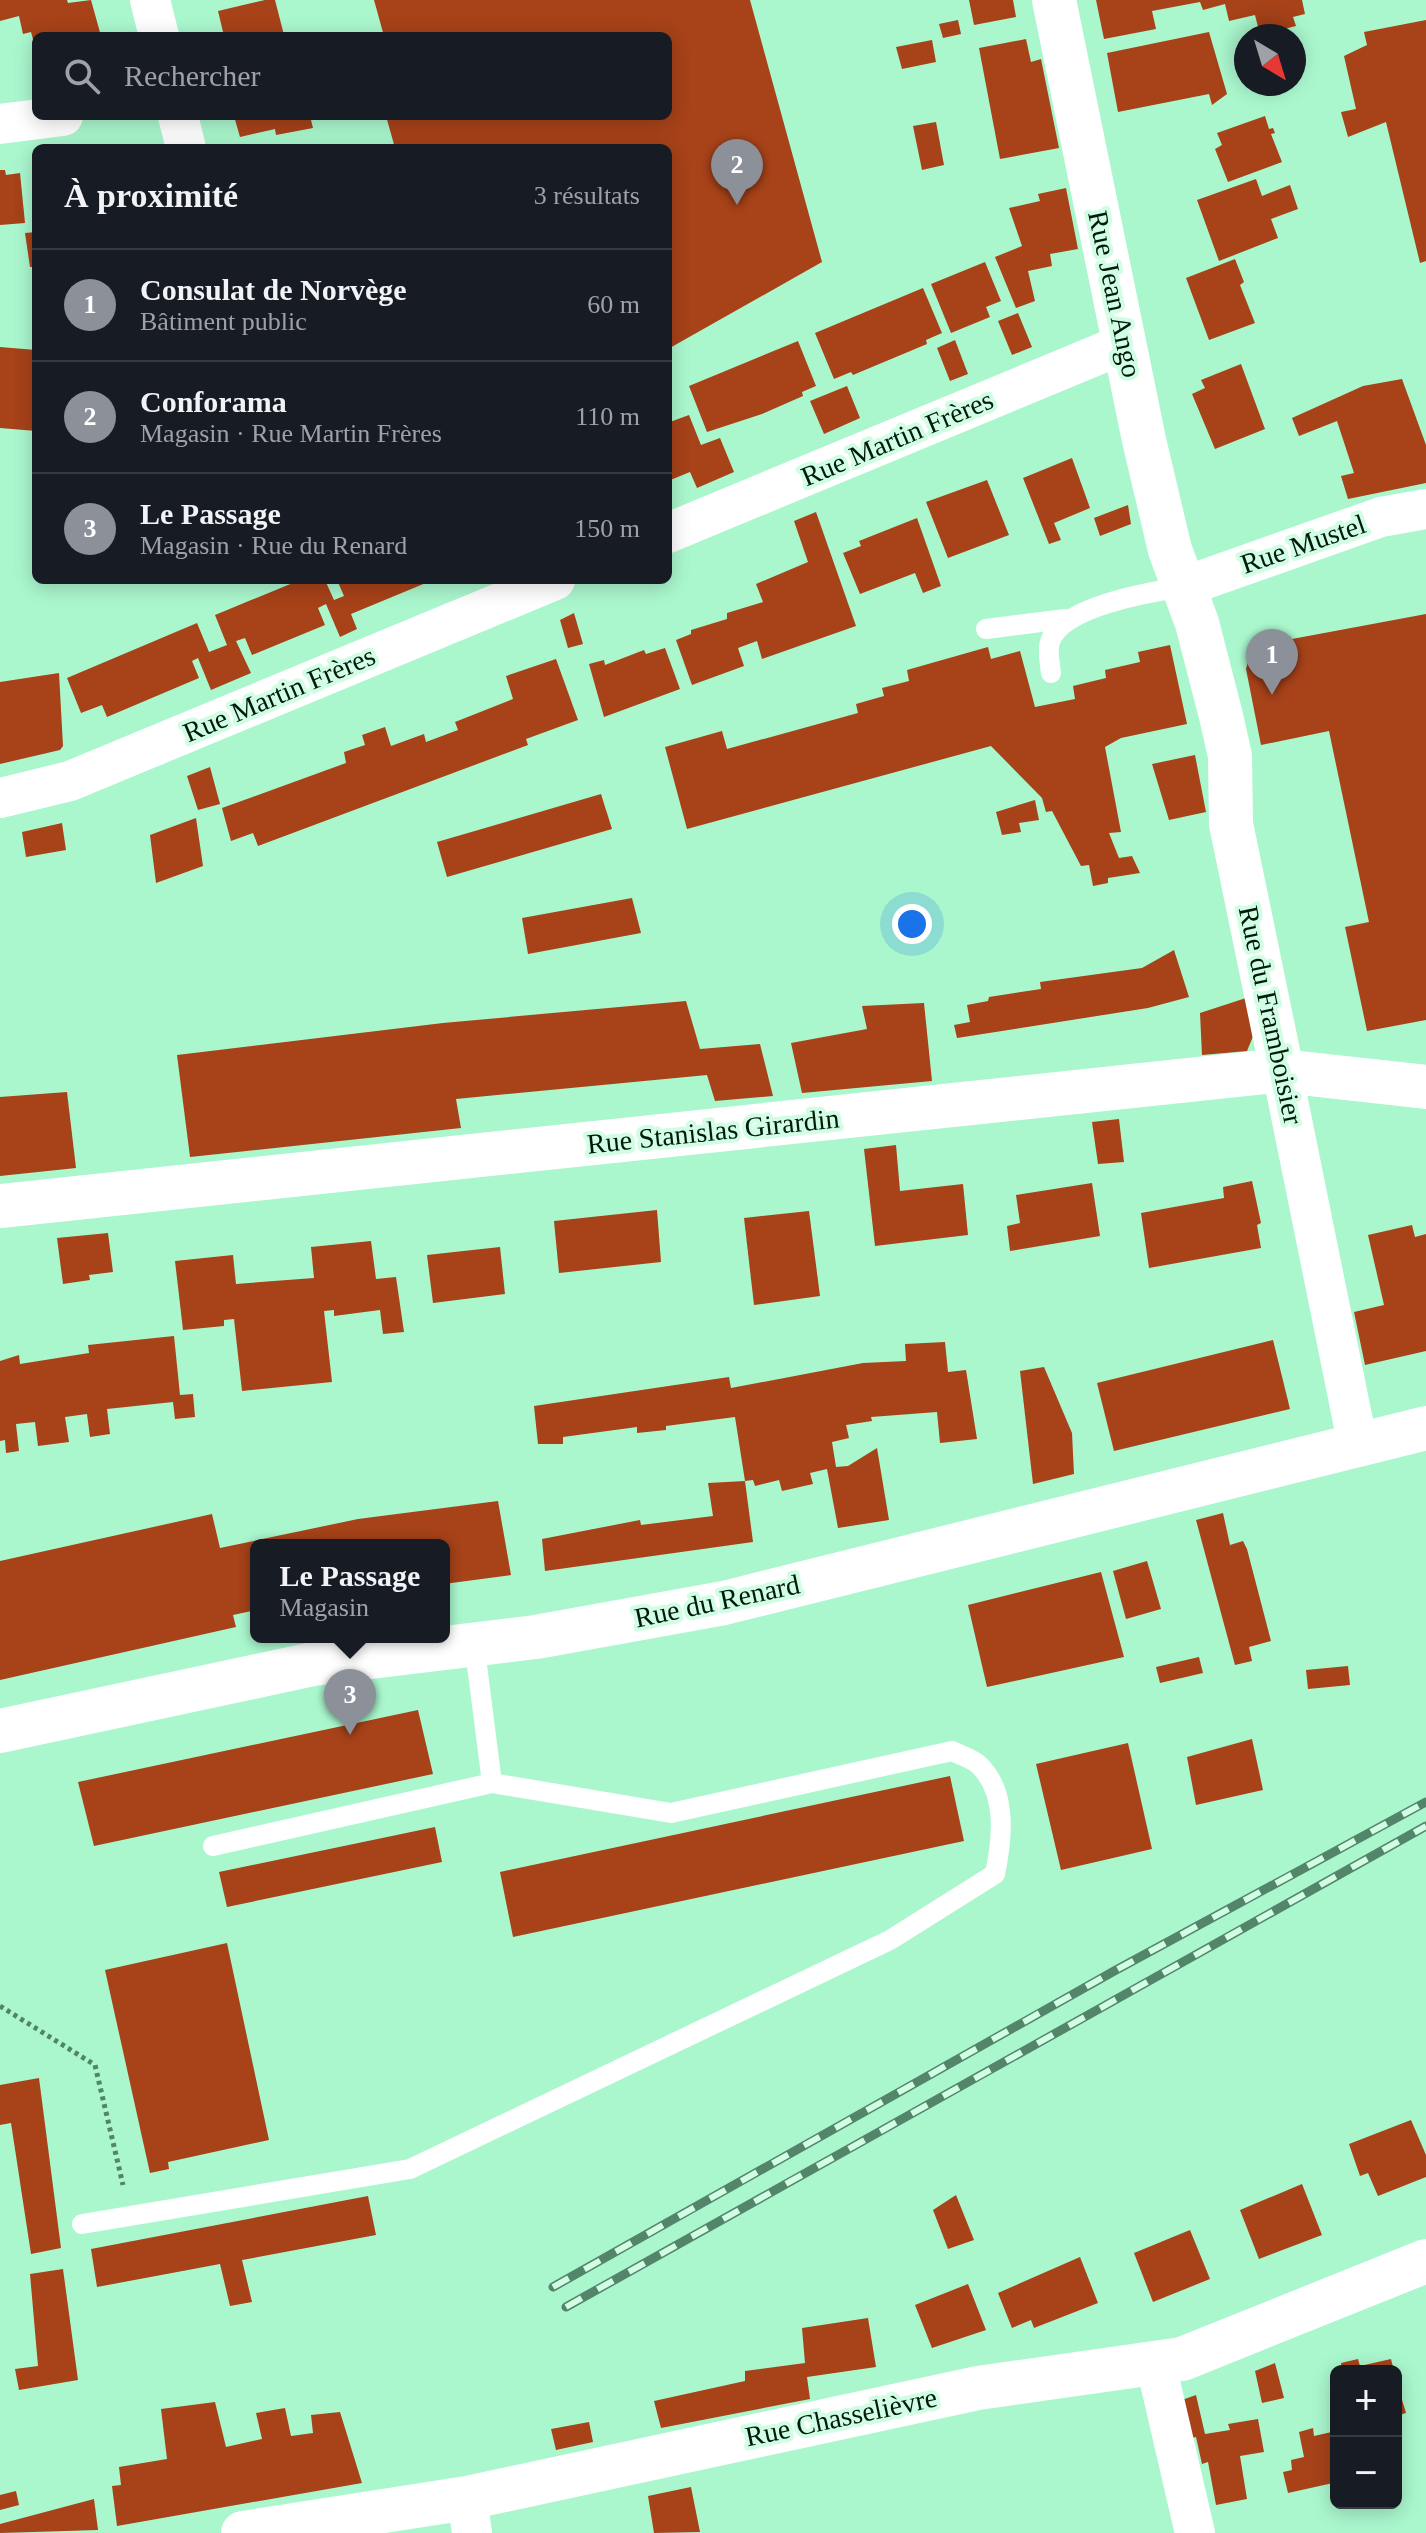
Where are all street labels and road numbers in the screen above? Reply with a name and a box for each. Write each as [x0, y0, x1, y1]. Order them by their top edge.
street label: Rue Jean Ango [1082, 208, 1148, 380]
street label: Rue Martin Frères [796, 384, 998, 492]
street label: Rue Mustel [1237, 508, 1370, 580]
street label: Rue Martin Frères [178, 640, 380, 748]
street label: Rue du Framboisier [1233, 903, 1309, 1128]
street label: Rue Stanislas Girardin [585, 1102, 841, 1160]
street label: Rue du Renard [632, 1568, 802, 1634]
street label: Rue Chasselièvre [742, 2382, 940, 2452]

